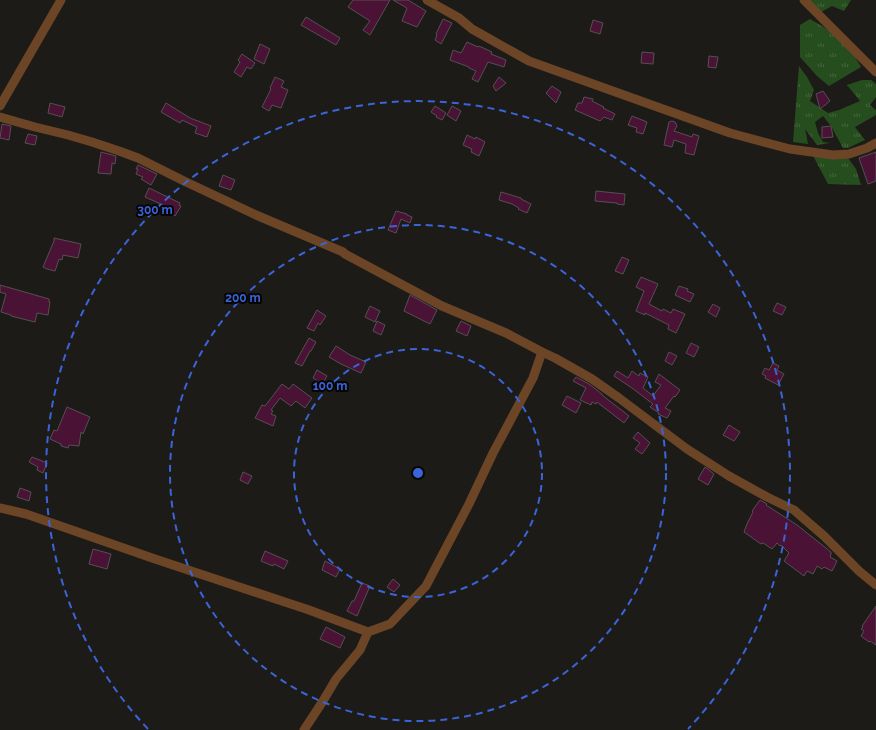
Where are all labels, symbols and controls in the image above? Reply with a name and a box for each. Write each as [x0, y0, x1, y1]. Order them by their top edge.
text: 300 m [137, 203, 173, 217]
text: 200 m [225, 291, 261, 305]
text: 100 m [313, 379, 347, 393]
centre of rings [411, 466, 425, 480]

